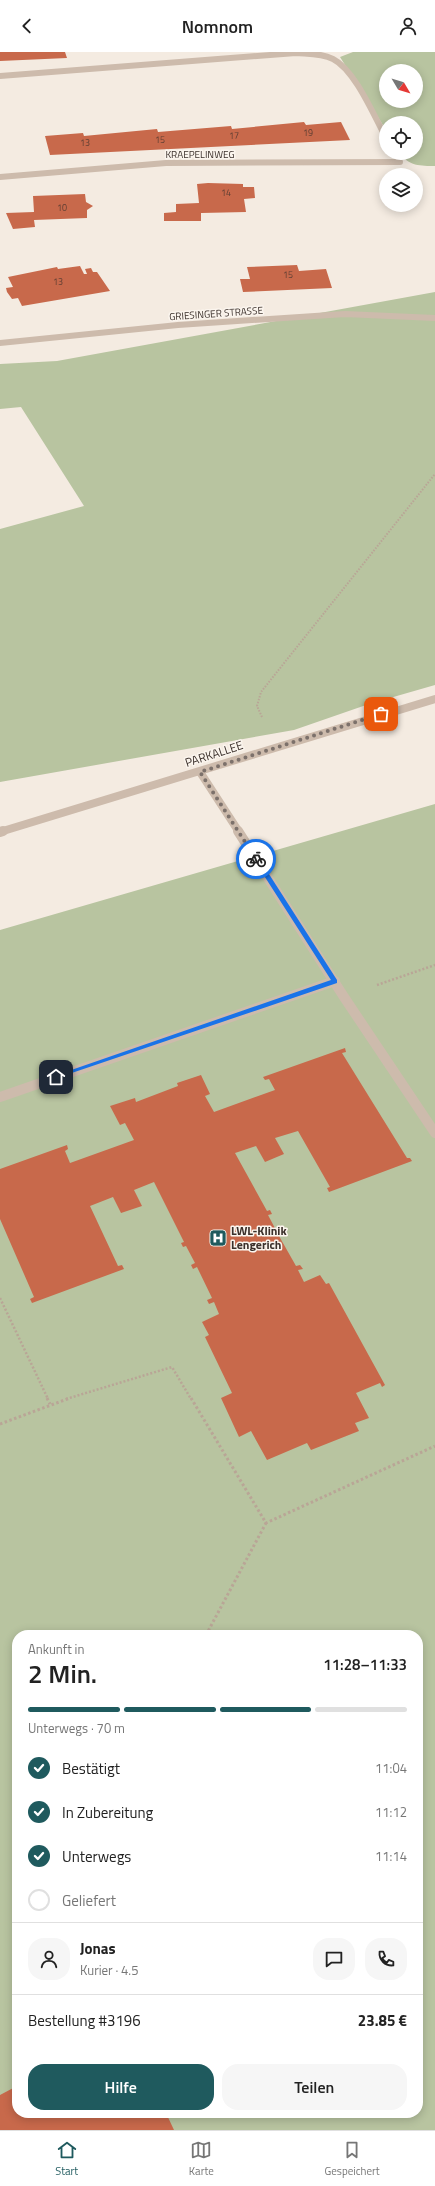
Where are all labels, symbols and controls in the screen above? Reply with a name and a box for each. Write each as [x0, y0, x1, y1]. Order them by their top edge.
text: Nomnom [182, 13, 253, 40]
icon: back [16, 15, 38, 37]
icon: person [397, 15, 419, 37]
north arrow [379, 64, 423, 108]
map controls [379, 64, 423, 212]
button: locate [379, 116, 423, 160]
house number: 19 [303, 126, 313, 139]
house number: 17 [229, 129, 239, 142]
house number: 15 [155, 133, 165, 146]
house number: 13 [80, 136, 90, 149]
street label: KRAEPELINWEG [165, 147, 235, 162]
button: layers [379, 168, 423, 212]
house number: 14 [221, 186, 231, 199]
house number: 10 [57, 201, 67, 214]
house number: 15 [283, 268, 293, 281]
house number: 13 [53, 275, 63, 288]
street label: GRIESINGER STRASSE [169, 303, 264, 324]
pin [364, 697, 398, 731]
icon: bag [370, 703, 392, 725]
street label: PARKALLEE [182, 735, 246, 772]
courier [236, 839, 276, 879]
icon: bike [245, 848, 267, 870]
pin [39, 1060, 73, 1094]
icon: home [45, 1066, 67, 1088]
place label: LWL-Klinik Lengerich [231, 1221, 287, 1254]
hospital icon: LWL-Klinik Lengerich [208, 1228, 228, 1248]
text: Ankunft in [28, 1639, 84, 1659]
text: 11:28–11:33 [323, 1653, 407, 1676]
text: 2 Min. [28, 1654, 97, 1693]
text: Unterwegs · 70 m [28, 1718, 125, 1738]
icon: check [28, 1757, 50, 1779]
text: Bestätigt [62, 1757, 120, 1780]
text: 11:04 [375, 1758, 407, 1778]
icon: check [28, 1801, 50, 1823]
text: In Zubereitung [62, 1801, 153, 1824]
text: 11:12 [375, 1802, 407, 1822]
icon: check [28, 1845, 50, 1867]
text: Unterwegs [62, 1845, 131, 1868]
text: 11:14 [375, 1846, 407, 1866]
text: Geliefert [62, 1889, 116, 1912]
text: Jonas [80, 1937, 115, 1960]
button: person [28, 1938, 70, 1980]
button: chat [313, 1938, 355, 1980]
button: phone [365, 1938, 407, 1980]
text: Kurier · 4.5 [80, 1960, 138, 1980]
text: Bestellung #3196 [28, 2009, 141, 2032]
text: 23.85 € [358, 2009, 407, 2032]
button: Hilfe [28, 2064, 214, 2110]
button: Teilen [222, 2064, 407, 2110]
tab: Start [55, 2139, 78, 2179]
tab: Karte [189, 2139, 214, 2179]
tab: Gespeichert [325, 2139, 380, 2179]

